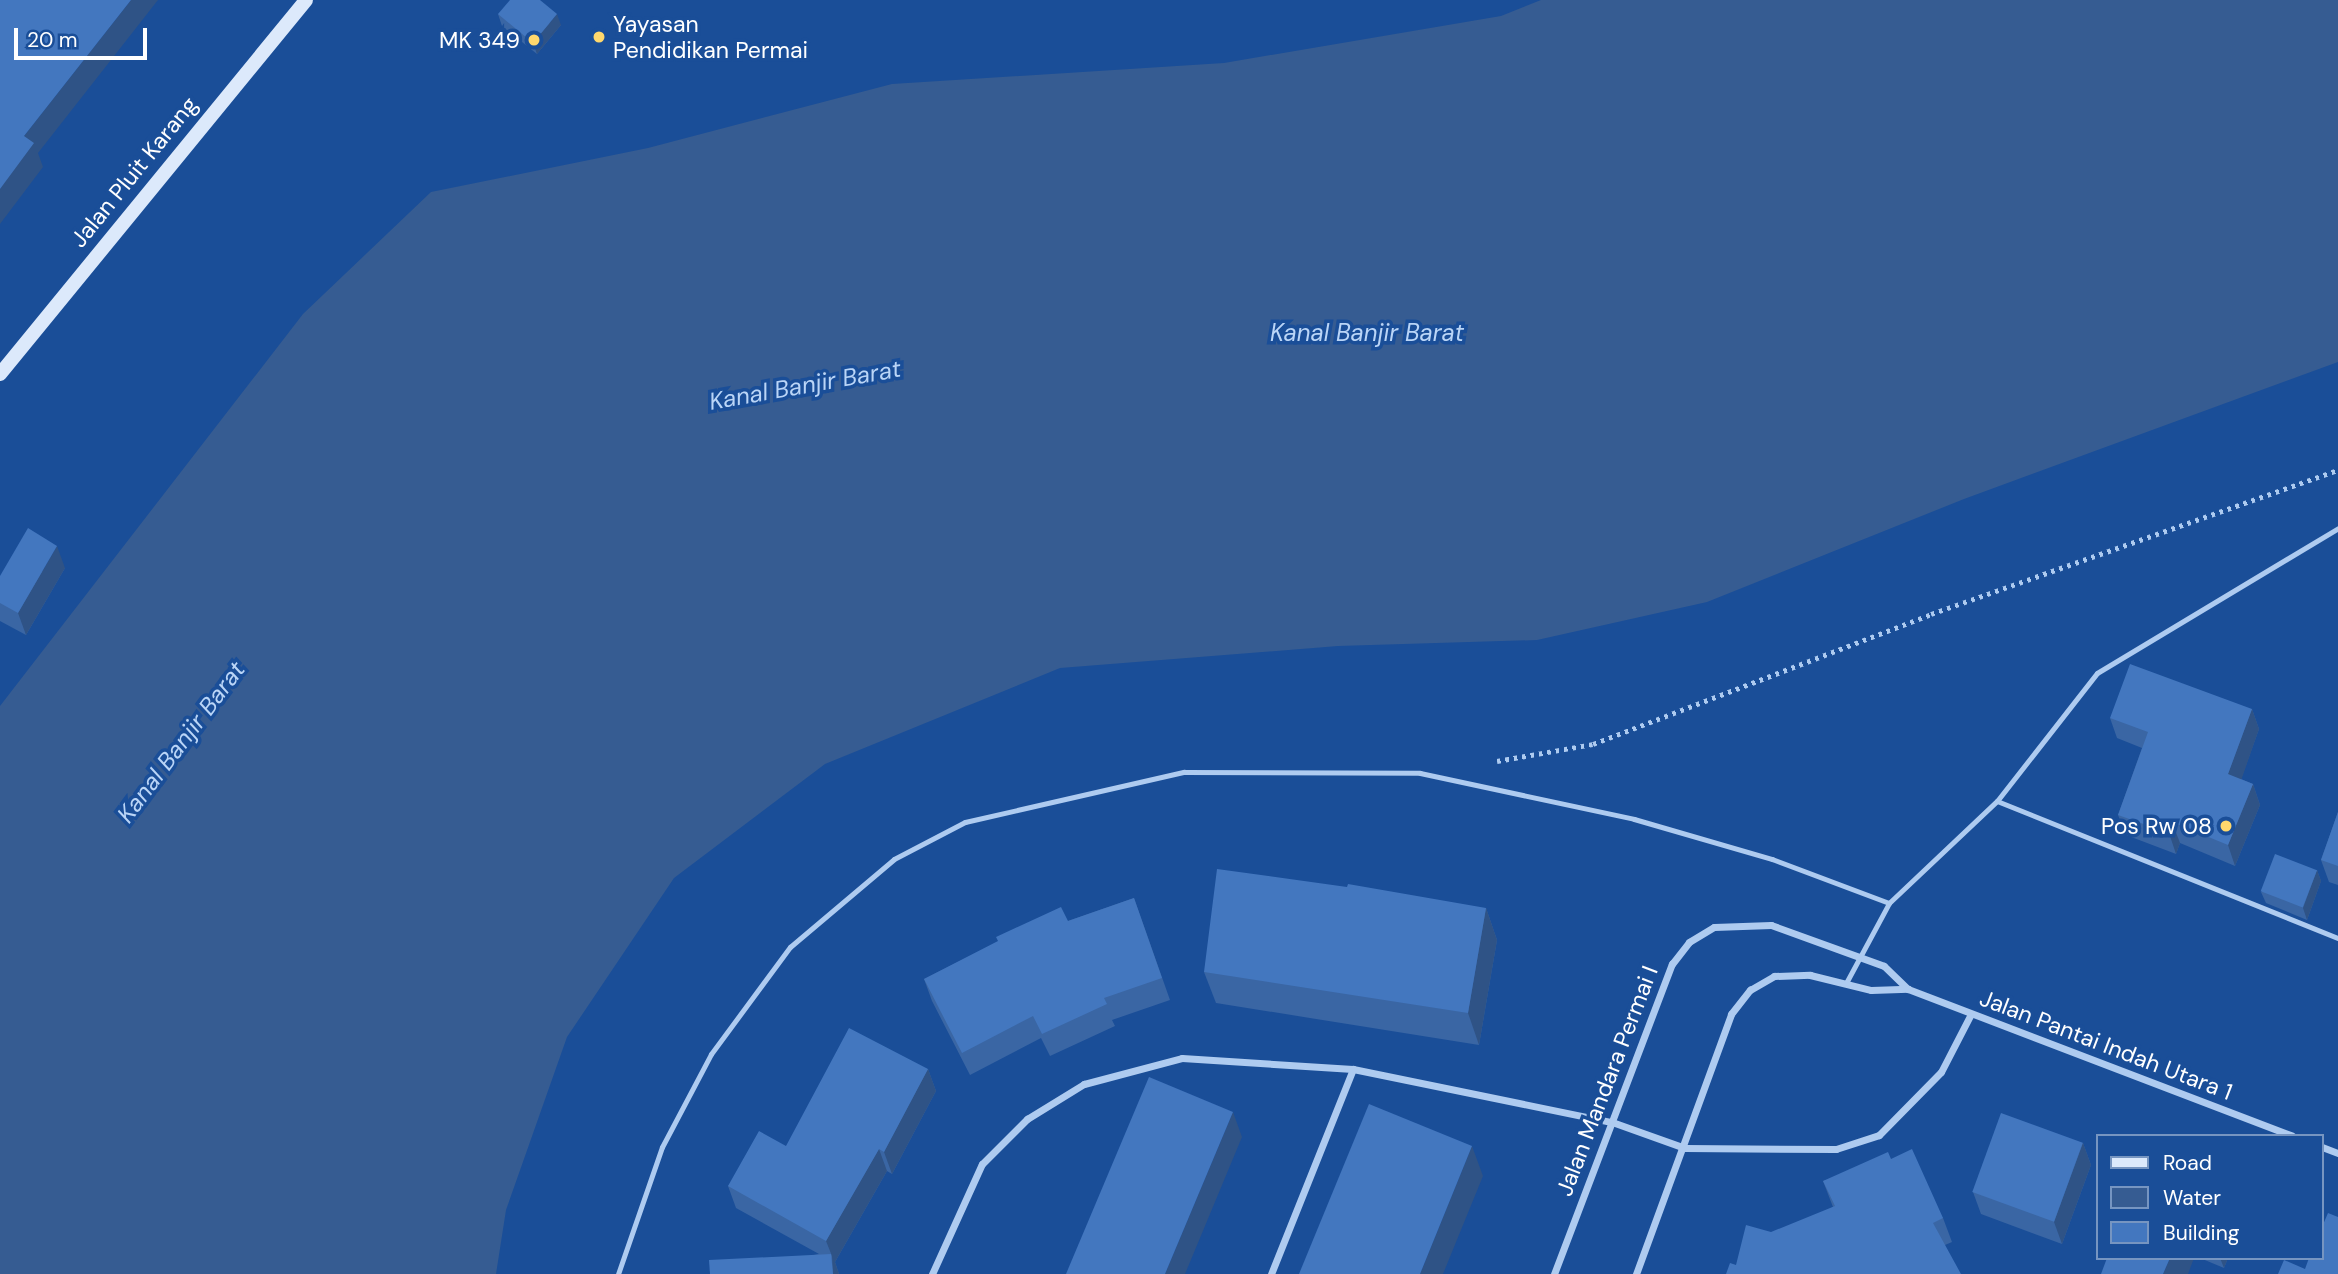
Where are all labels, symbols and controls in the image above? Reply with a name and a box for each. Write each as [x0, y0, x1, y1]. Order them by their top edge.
place label: Yayasan Pendidikan Permai [613, 10, 808, 64]
scale bar [18, 14, 150, 58]
text: 20 m [27, 26, 78, 54]
place label: MK 349 [439, 26, 520, 54]
marker: Yayasan Pendidikan Permai [591, 29, 607, 45]
marker: MK 349 [526, 32, 542, 48]
street label: Jalan Pluit Karang [65, 91, 203, 253]
water label: Kanal Banjir Barat [1270, 319, 1464, 347]
water label: Kanal Banjir Barat [707, 354, 903, 416]
water label: Kanal Banjir Barat [111, 656, 251, 828]
place label: Pos Rw 08 [2101, 812, 2212, 840]
marker: Pos Rw 08 [2218, 818, 2234, 834]
street label: Jalan Mandara Permai I [1550, 962, 1664, 1200]
street label: Jalan Pantai Indah Utara 1 [1976, 984, 2236, 1106]
legend [2096, 1134, 2324, 1260]
text: Road [2163, 1149, 2212, 1177]
text: Water [2163, 1184, 2221, 1212]
text: Building [2163, 1219, 2239, 1247]

